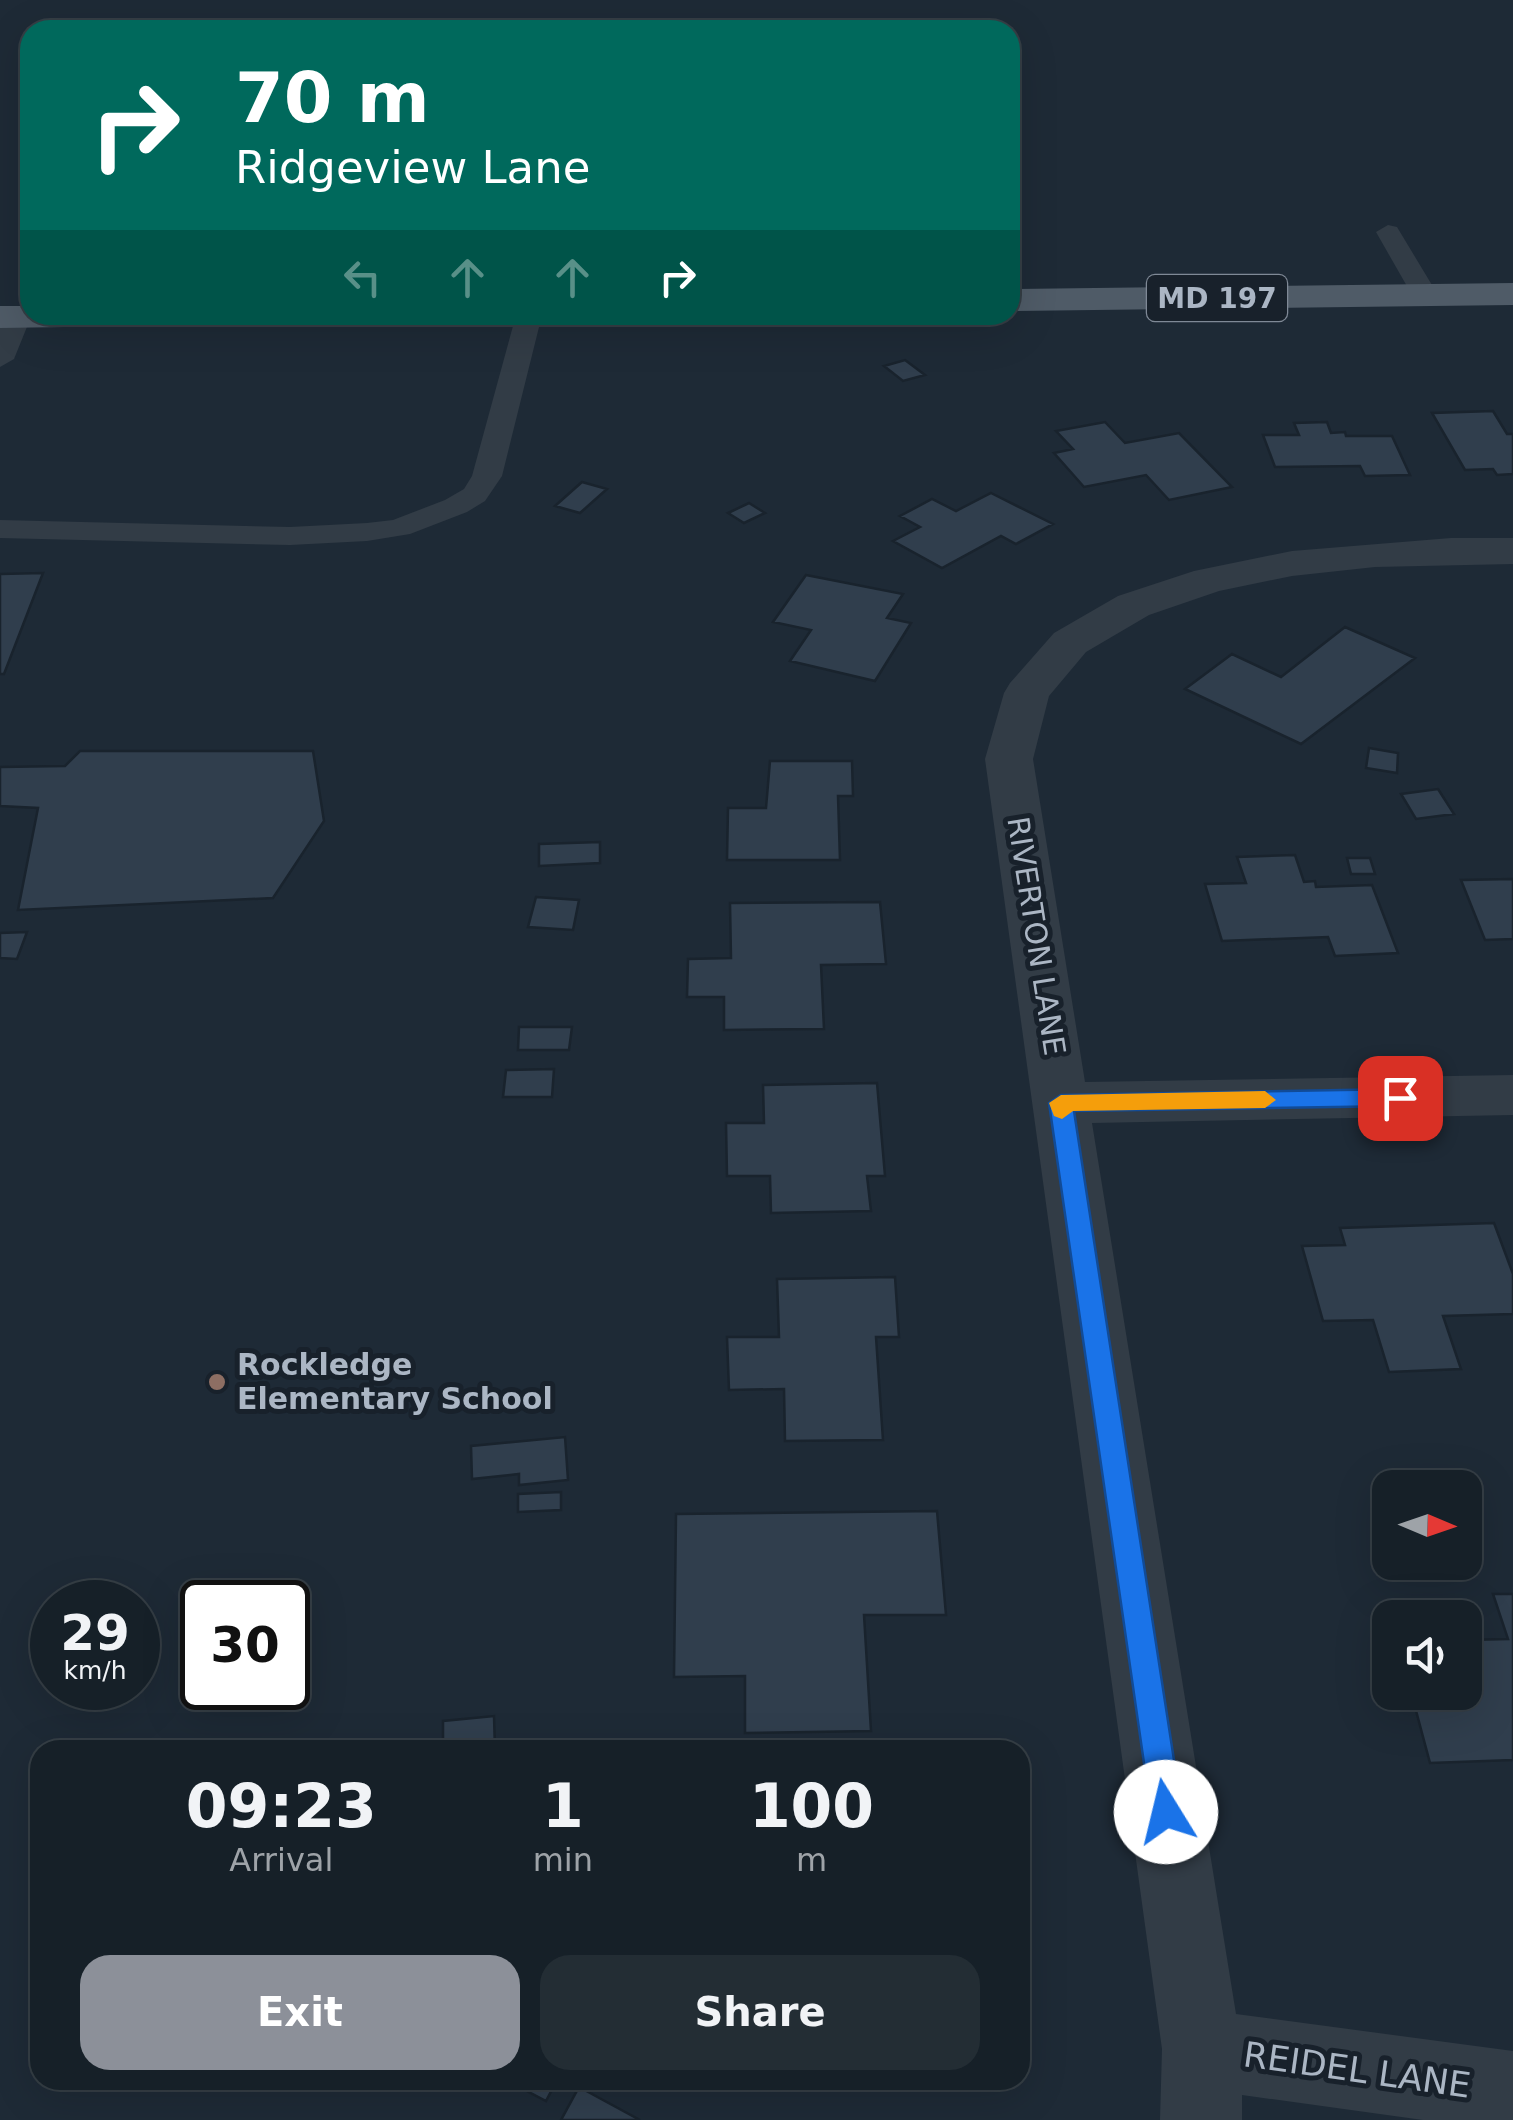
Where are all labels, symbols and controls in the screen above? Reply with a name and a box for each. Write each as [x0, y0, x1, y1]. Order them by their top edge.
text: 70 m [235, 57, 430, 139]
icon: right [70, 60, 200, 190]
text: Ridgeview Lane [235, 141, 590, 194]
icon: left [335, 250, 390, 305]
icon: ahead [440, 250, 495, 305]
icon: ahead [545, 250, 600, 305]
icon: right [650, 250, 705, 305]
road number: MD 197 [1147, 275, 1287, 321]
street label: RIVERTON LANE [1000, 814, 1073, 1058]
pin [1358, 1056, 1443, 1141]
icon: arrive [1373, 1071, 1428, 1126]
place label: Rockledge Elementary School [237, 1347, 553, 1416]
marker: Rockledge Elementary School [206, 1371, 228, 1393]
north arrow [1372, 1470, 1482, 1580]
map controls [1372, 1470, 1482, 1710]
speed limit sign: 30 [180, 1580, 310, 1710]
button: sound [1372, 1600, 1482, 1710]
text: 29 [60, 1604, 130, 1662]
text: km/h [63, 1656, 127, 1685]
position arrow [1114, 1760, 1218, 1864]
text: 09:23 [186, 1771, 377, 1841]
text: 1 [542, 1771, 584, 1841]
text: 100 [749, 1771, 874, 1841]
text: Arrival [229, 1841, 333, 1879]
text: min [533, 1841, 593, 1879]
text: m [796, 1841, 827, 1879]
button: Exit [80, 1955, 520, 2070]
button: Share [540, 1955, 980, 2070]
street label: REIDEL LANE [1241, 2034, 1473, 2106]

